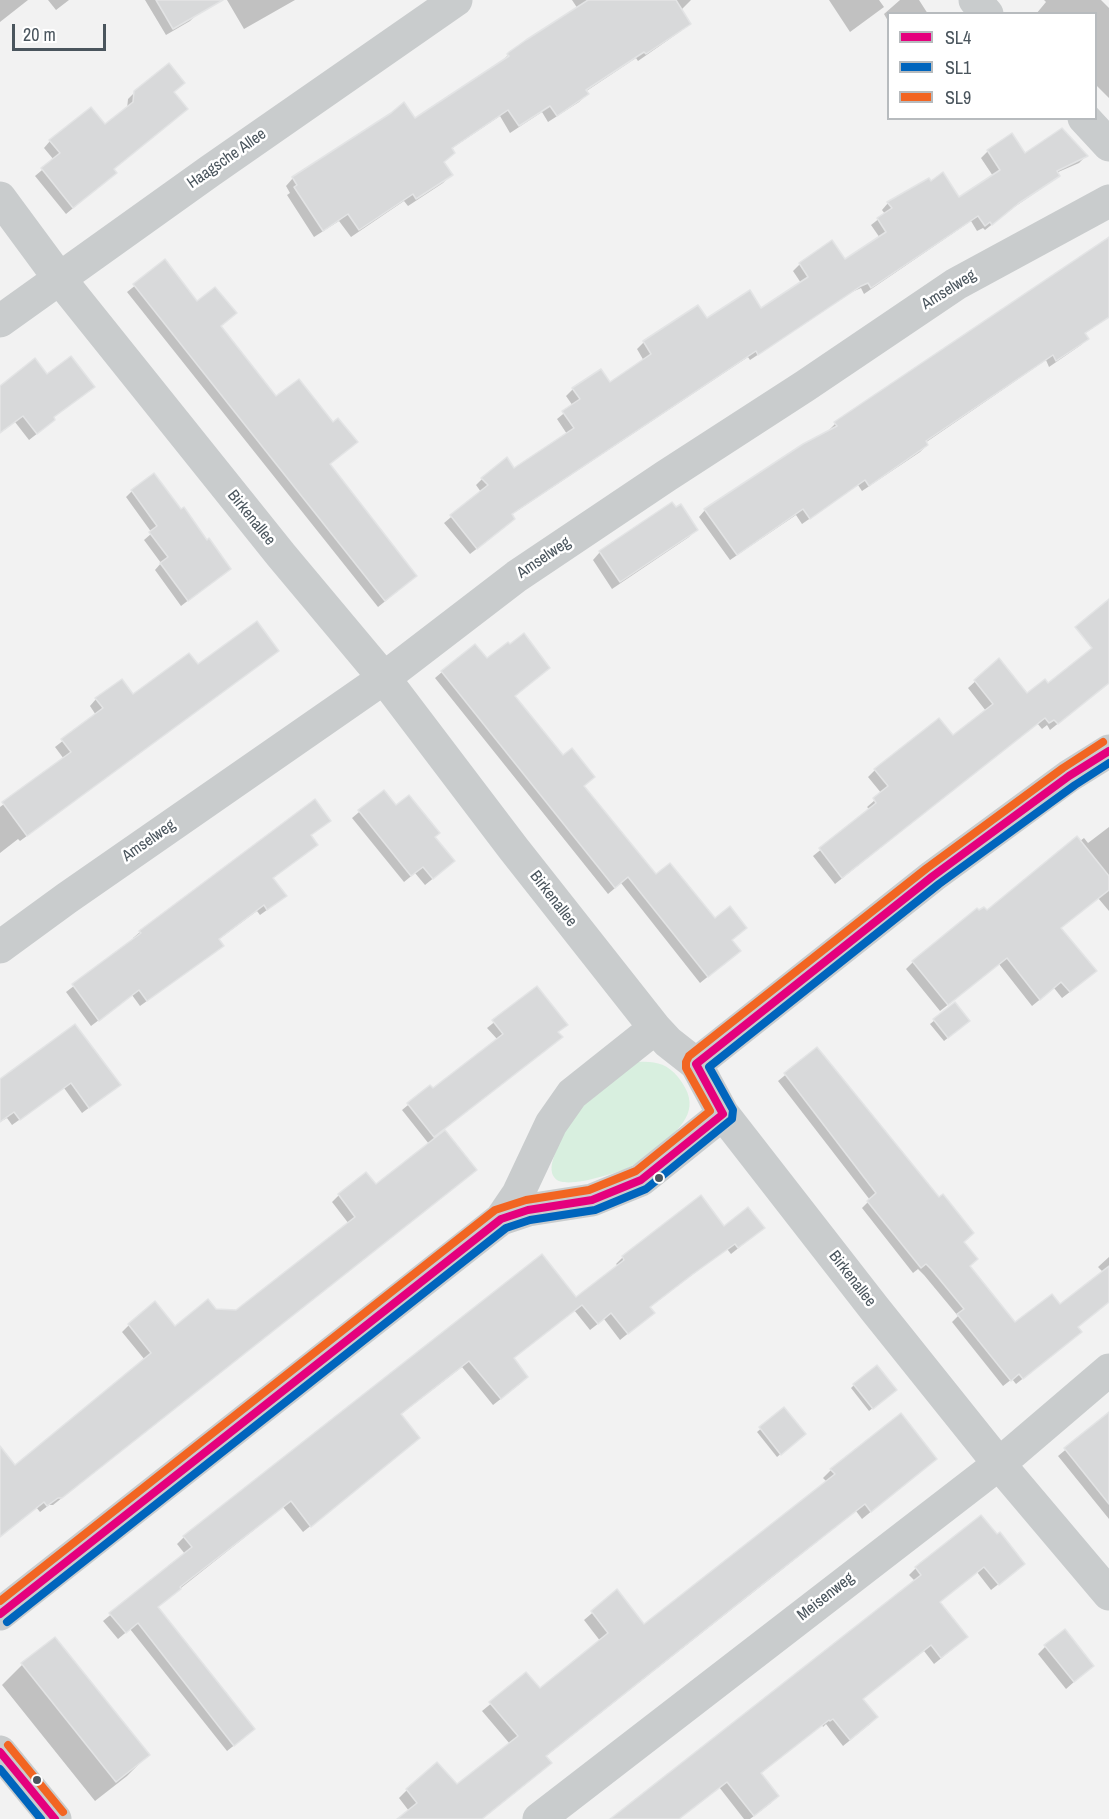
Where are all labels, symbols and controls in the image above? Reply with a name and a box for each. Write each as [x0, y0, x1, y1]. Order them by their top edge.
scale bar [15, 12, 110, 50]
legend [887, 12, 1097, 120]
text: 20 m [23, 22, 56, 47]
text: SL4 [945, 25, 971, 50]
text: SL1 [945, 55, 971, 80]
text: SL9 [945, 85, 971, 110]
street label: Haagsche Allee [184, 125, 270, 193]
street label: Amselweg [918, 266, 980, 314]
street label: Birkenallee [223, 486, 279, 550]
street label: Amselweg [514, 533, 574, 583]
street label: Amselweg [119, 816, 179, 866]
street label: Birkenallee [525, 867, 581, 931]
unlabelled marker [653, 1172, 665, 1184]
street label: Birkenallee [824, 1247, 880, 1311]
street label: Meisenweg [794, 1569, 858, 1625]
unlabelled marker [31, 1774, 43, 1786]

